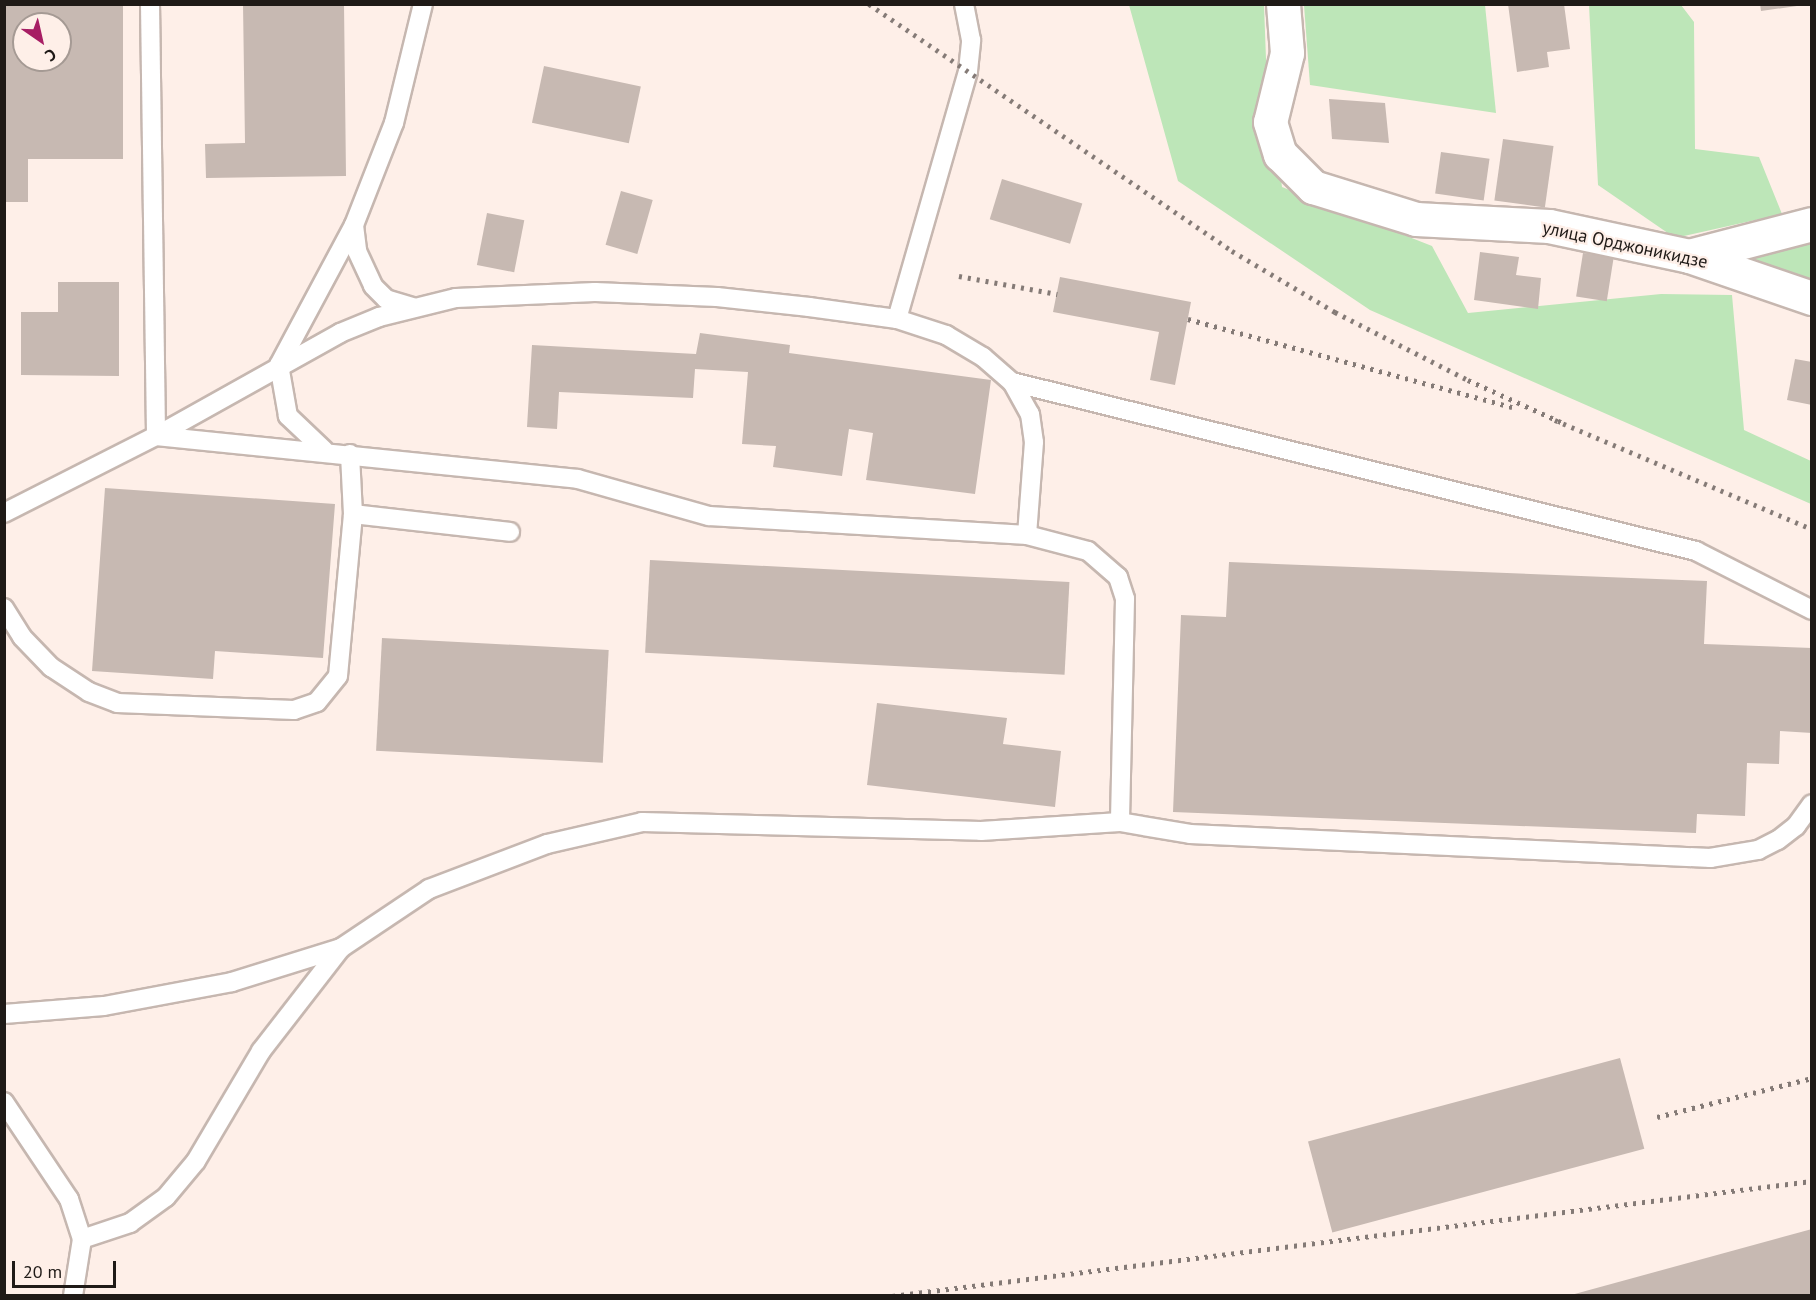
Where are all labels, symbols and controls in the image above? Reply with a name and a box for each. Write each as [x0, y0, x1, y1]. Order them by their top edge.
north arrow [12, 12, 72, 72]
text: С [42, 44, 60, 66]
street label: улица Орджоникидзе [1540, 217, 1710, 273]
scale bar [15, 1249, 118, 1287]
text: 20 m [23, 1260, 62, 1283]

